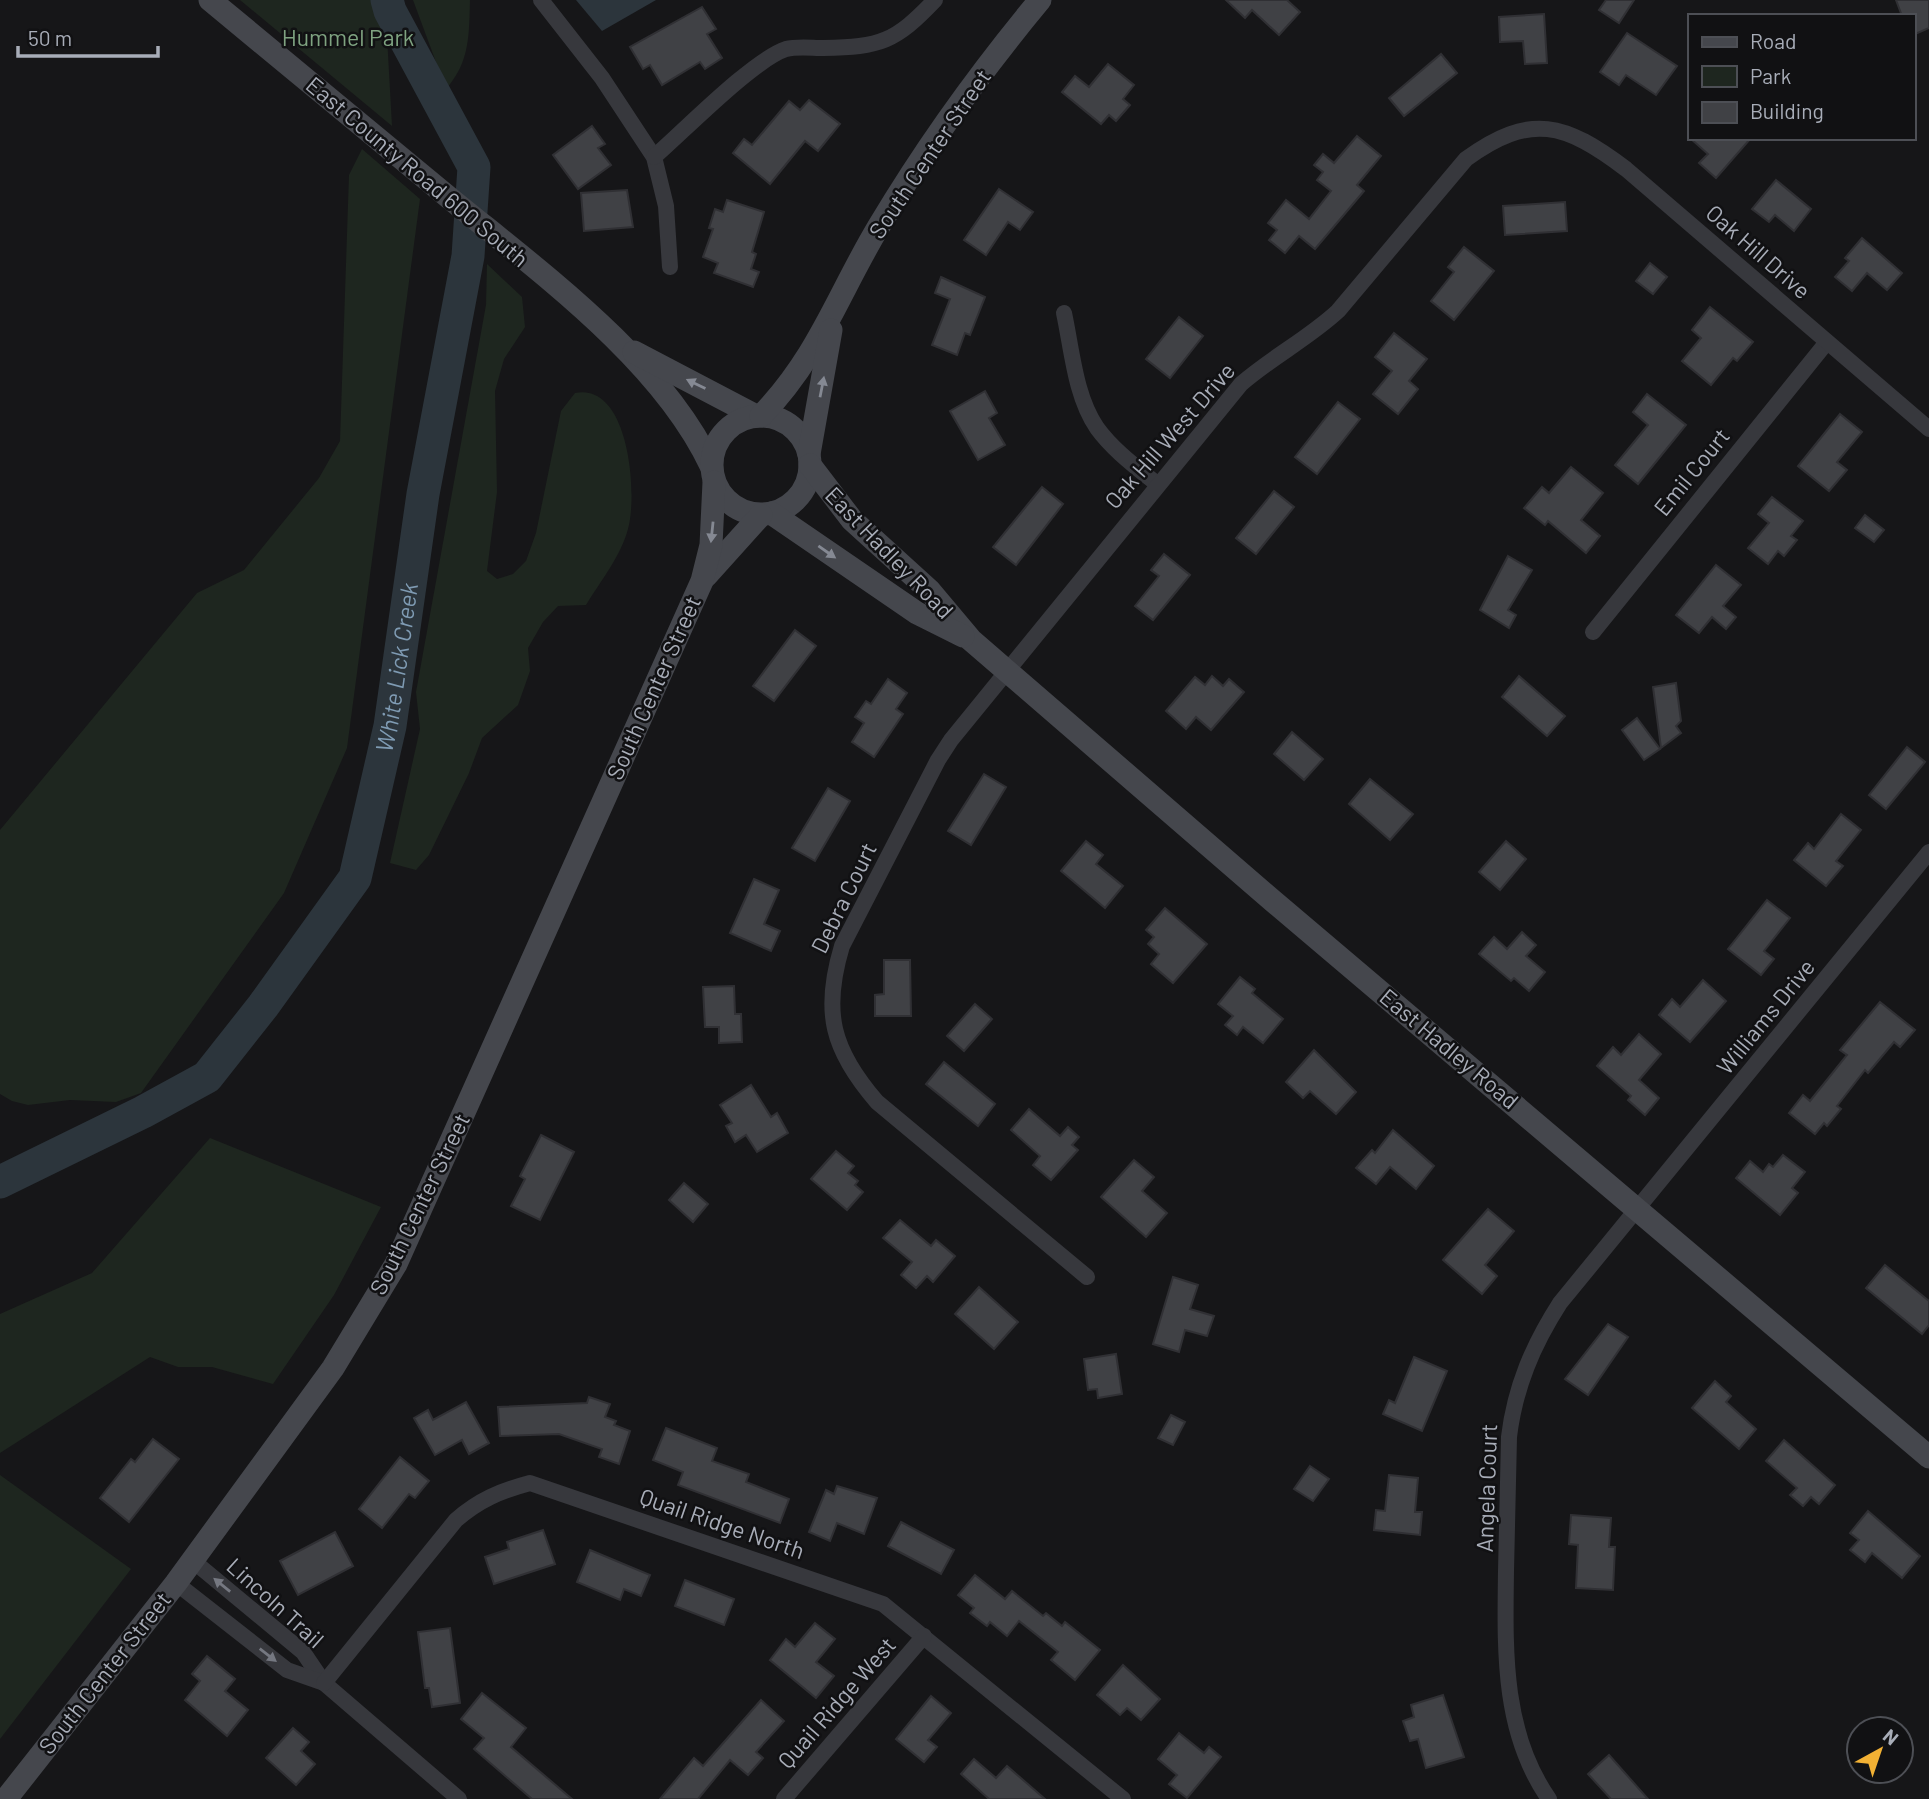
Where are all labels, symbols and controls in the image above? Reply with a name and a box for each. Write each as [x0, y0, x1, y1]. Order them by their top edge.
scale bar [18, 14, 158, 58]
legend [1688, 14, 1915, 140]
park label: Hummel Park [282, 23, 414, 51]
text: 50 m [28, 25, 72, 50]
text: Road [1750, 28, 1796, 53]
street label: South Center Street [862, 63, 996, 243]
text: Park [1750, 63, 1791, 88]
street label: East County Road 600 South [301, 70, 534, 272]
text: Building [1750, 98, 1824, 123]
street label: Oak Hill Drive [1701, 198, 1817, 304]
street label: Oak Hill West Drive [1098, 357, 1240, 514]
one-way arrow [817, 376, 828, 398]
one-way arrow [686, 379, 706, 390]
street label: Emil Court [1647, 422, 1735, 521]
street label: East Hadley Road [820, 481, 960, 624]
one-way arrow [706, 521, 717, 543]
one-way arrow [818, 545, 836, 559]
water label: White Lick Creek [368, 581, 423, 755]
street label: South Center Street [600, 591, 706, 784]
street label: Debra Court [804, 838, 882, 957]
street label: Williams Drive [1710, 953, 1820, 1080]
street label: East Hadley Road [1375, 982, 1525, 1114]
street label: South Center Street [363, 1108, 475, 1299]
street label: Angela Court [1470, 1423, 1502, 1553]
street label: Quail Ridge North [636, 1482, 808, 1564]
street label: Lincoln Trail [221, 1551, 330, 1653]
one-way arrow [214, 1578, 232, 1593]
street label: South Center Street [32, 1586, 176, 1759]
street label: Quail Ridge West [771, 1631, 901, 1774]
one-way arrow [259, 1648, 277, 1662]
north arrow [1845, 1715, 1915, 1785]
text: N [1879, 1724, 1903, 1749]

